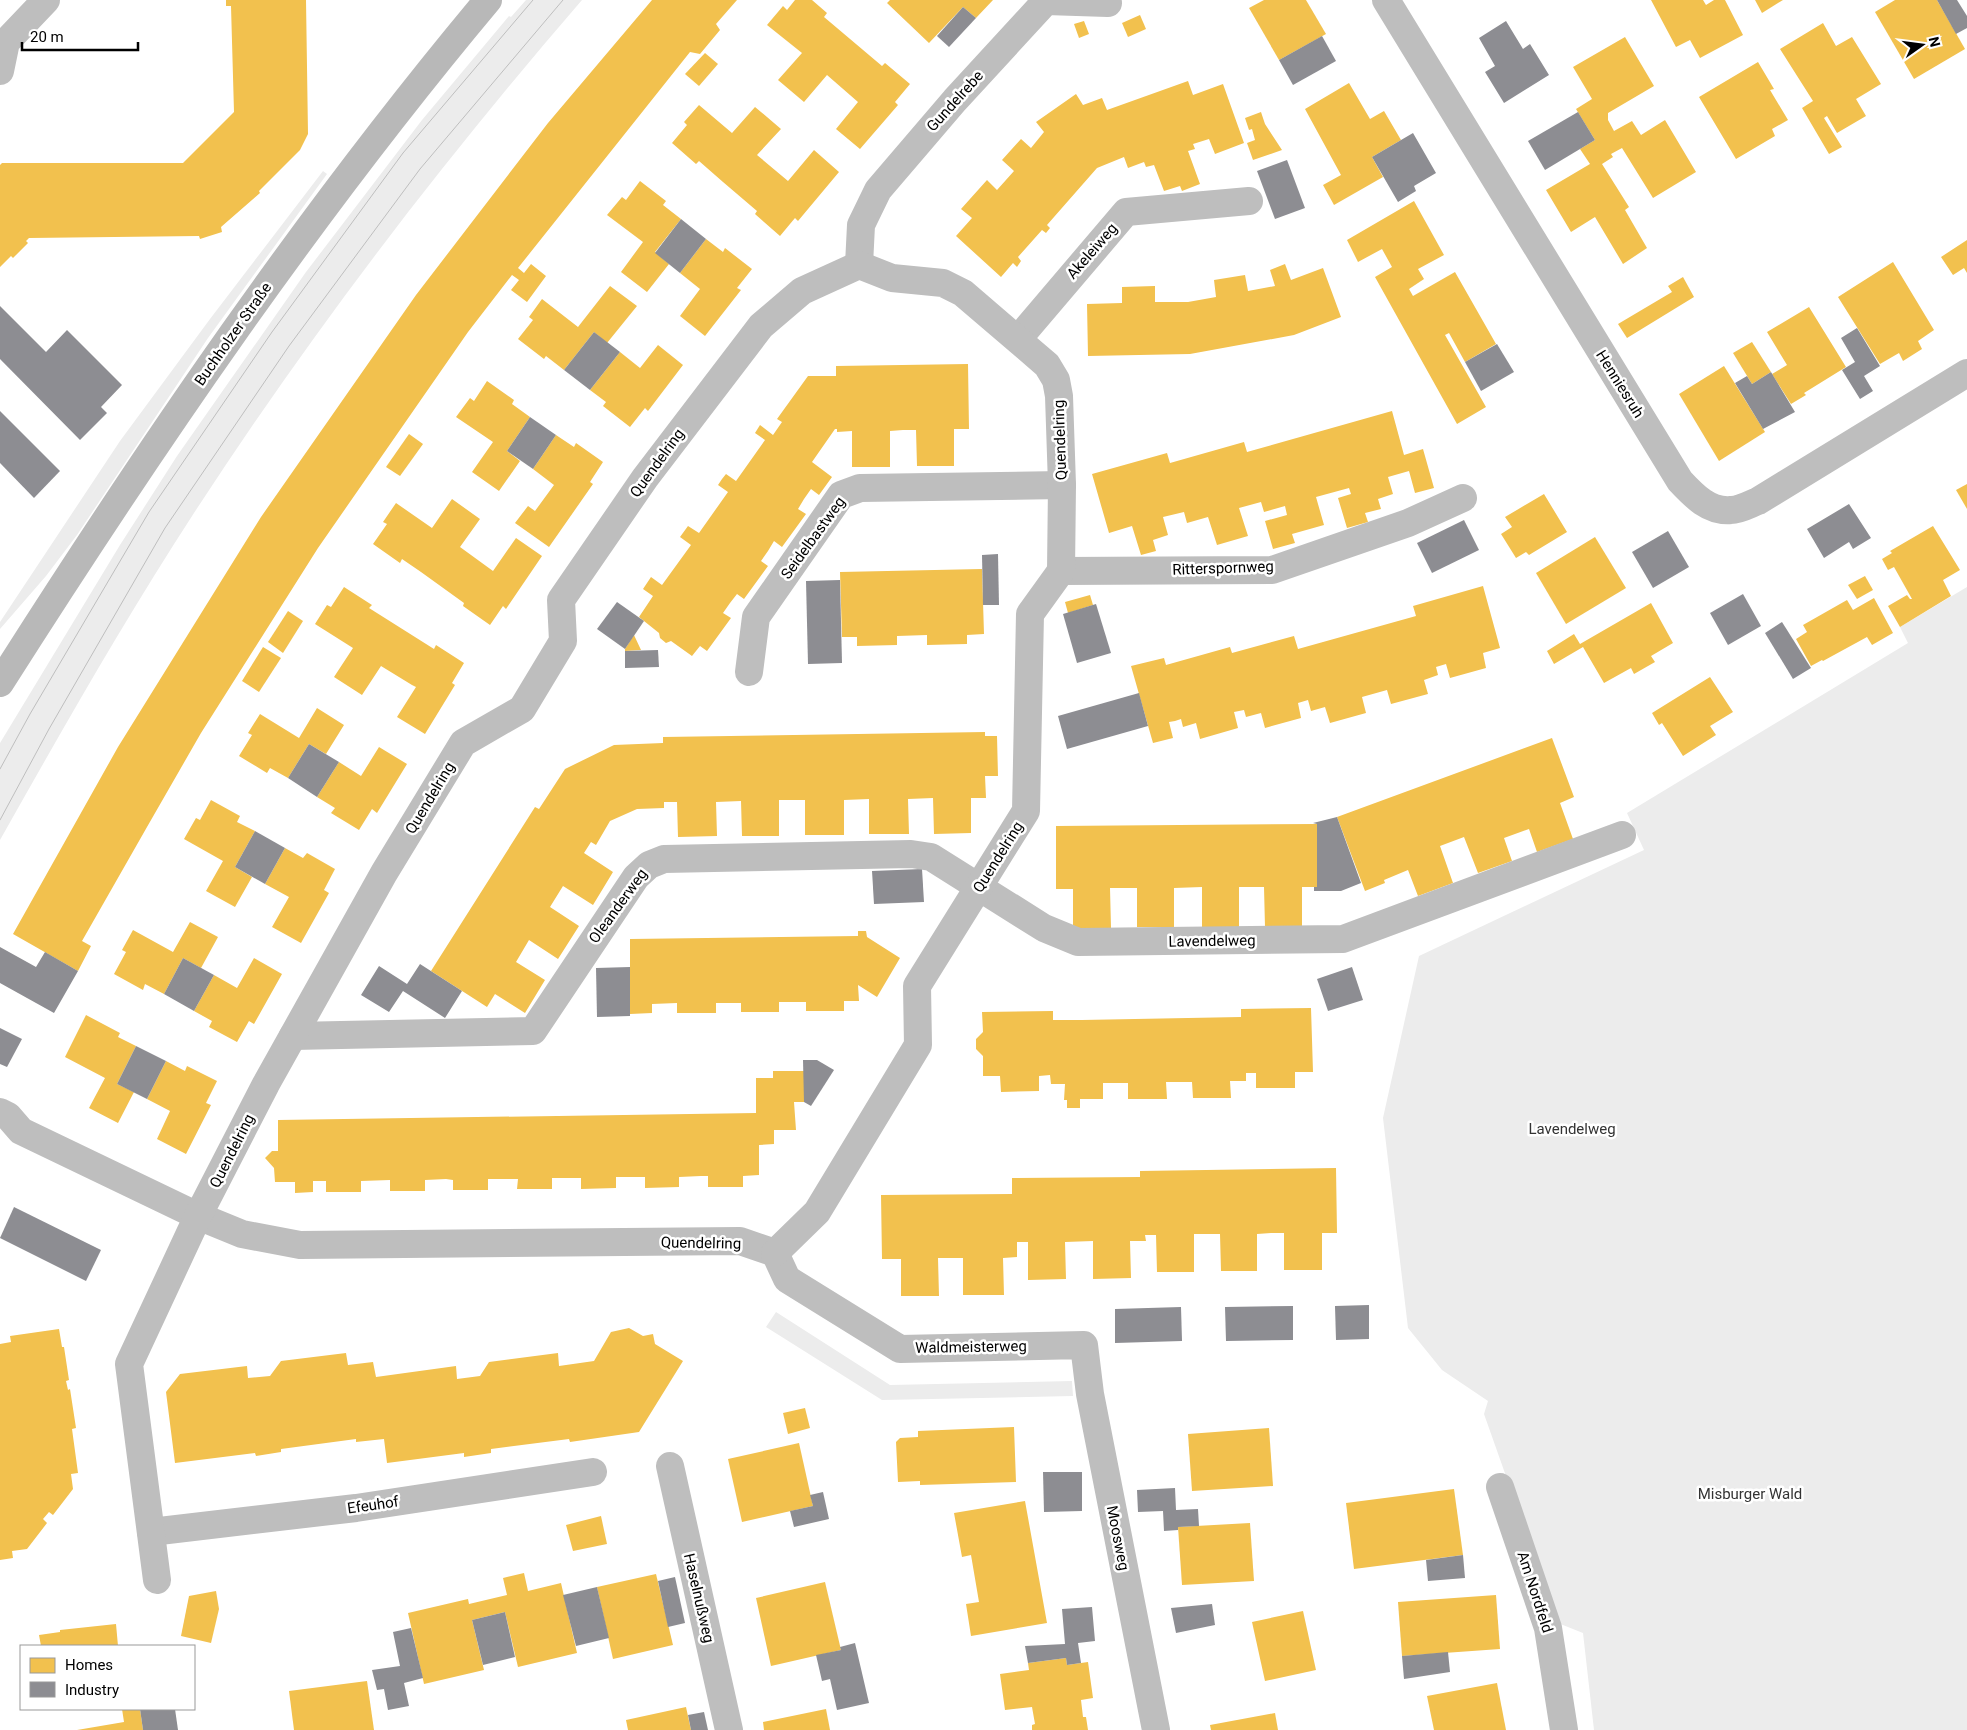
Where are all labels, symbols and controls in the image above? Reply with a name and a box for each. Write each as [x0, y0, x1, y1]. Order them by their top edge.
scale bar [22, 20, 139, 52]
north arrow [1897, 20, 1947, 70]
text: 20 m [30, 28, 64, 46]
text: N [1926, 35, 1944, 49]
street label: Gundelrebe [923, 67, 987, 135]
street label: Akeleiweg [1063, 219, 1121, 283]
street label: Buchholzer Straße [191, 279, 275, 389]
street label: Henniesruh [1592, 347, 1648, 421]
street label: Quendelring [1050, 400, 1070, 480]
street label: Quendelring [626, 425, 688, 501]
street label: Seidelbastweg [777, 493, 849, 583]
street label: Ritterspornweg [1172, 557, 1274, 579]
street label: Quendelring [402, 759, 458, 837]
street label: Quendelring [969, 818, 1027, 896]
street label: Oleanderweg [585, 865, 651, 947]
street label: Lavendelweg [1168, 931, 1256, 951]
street label: Quendelring [206, 1111, 258, 1191]
park label: Lavendelweg [1528, 1120, 1616, 1138]
street label: Quendelring [661, 1233, 741, 1253]
street label: Waldmeisterweg [915, 1337, 1027, 1357]
park label: Misburger Wald [1698, 1485, 1802, 1503]
street label: Efeuhof [346, 1492, 401, 1518]
street label: Moosweg [1103, 1504, 1133, 1572]
street label: Am Nordfeld [1513, 1549, 1557, 1635]
street label: Haselnußweg [680, 1551, 718, 1645]
legend [20, 1645, 195, 1710]
text: Homes [65, 1656, 113, 1674]
text: Industry [65, 1681, 119, 1699]

